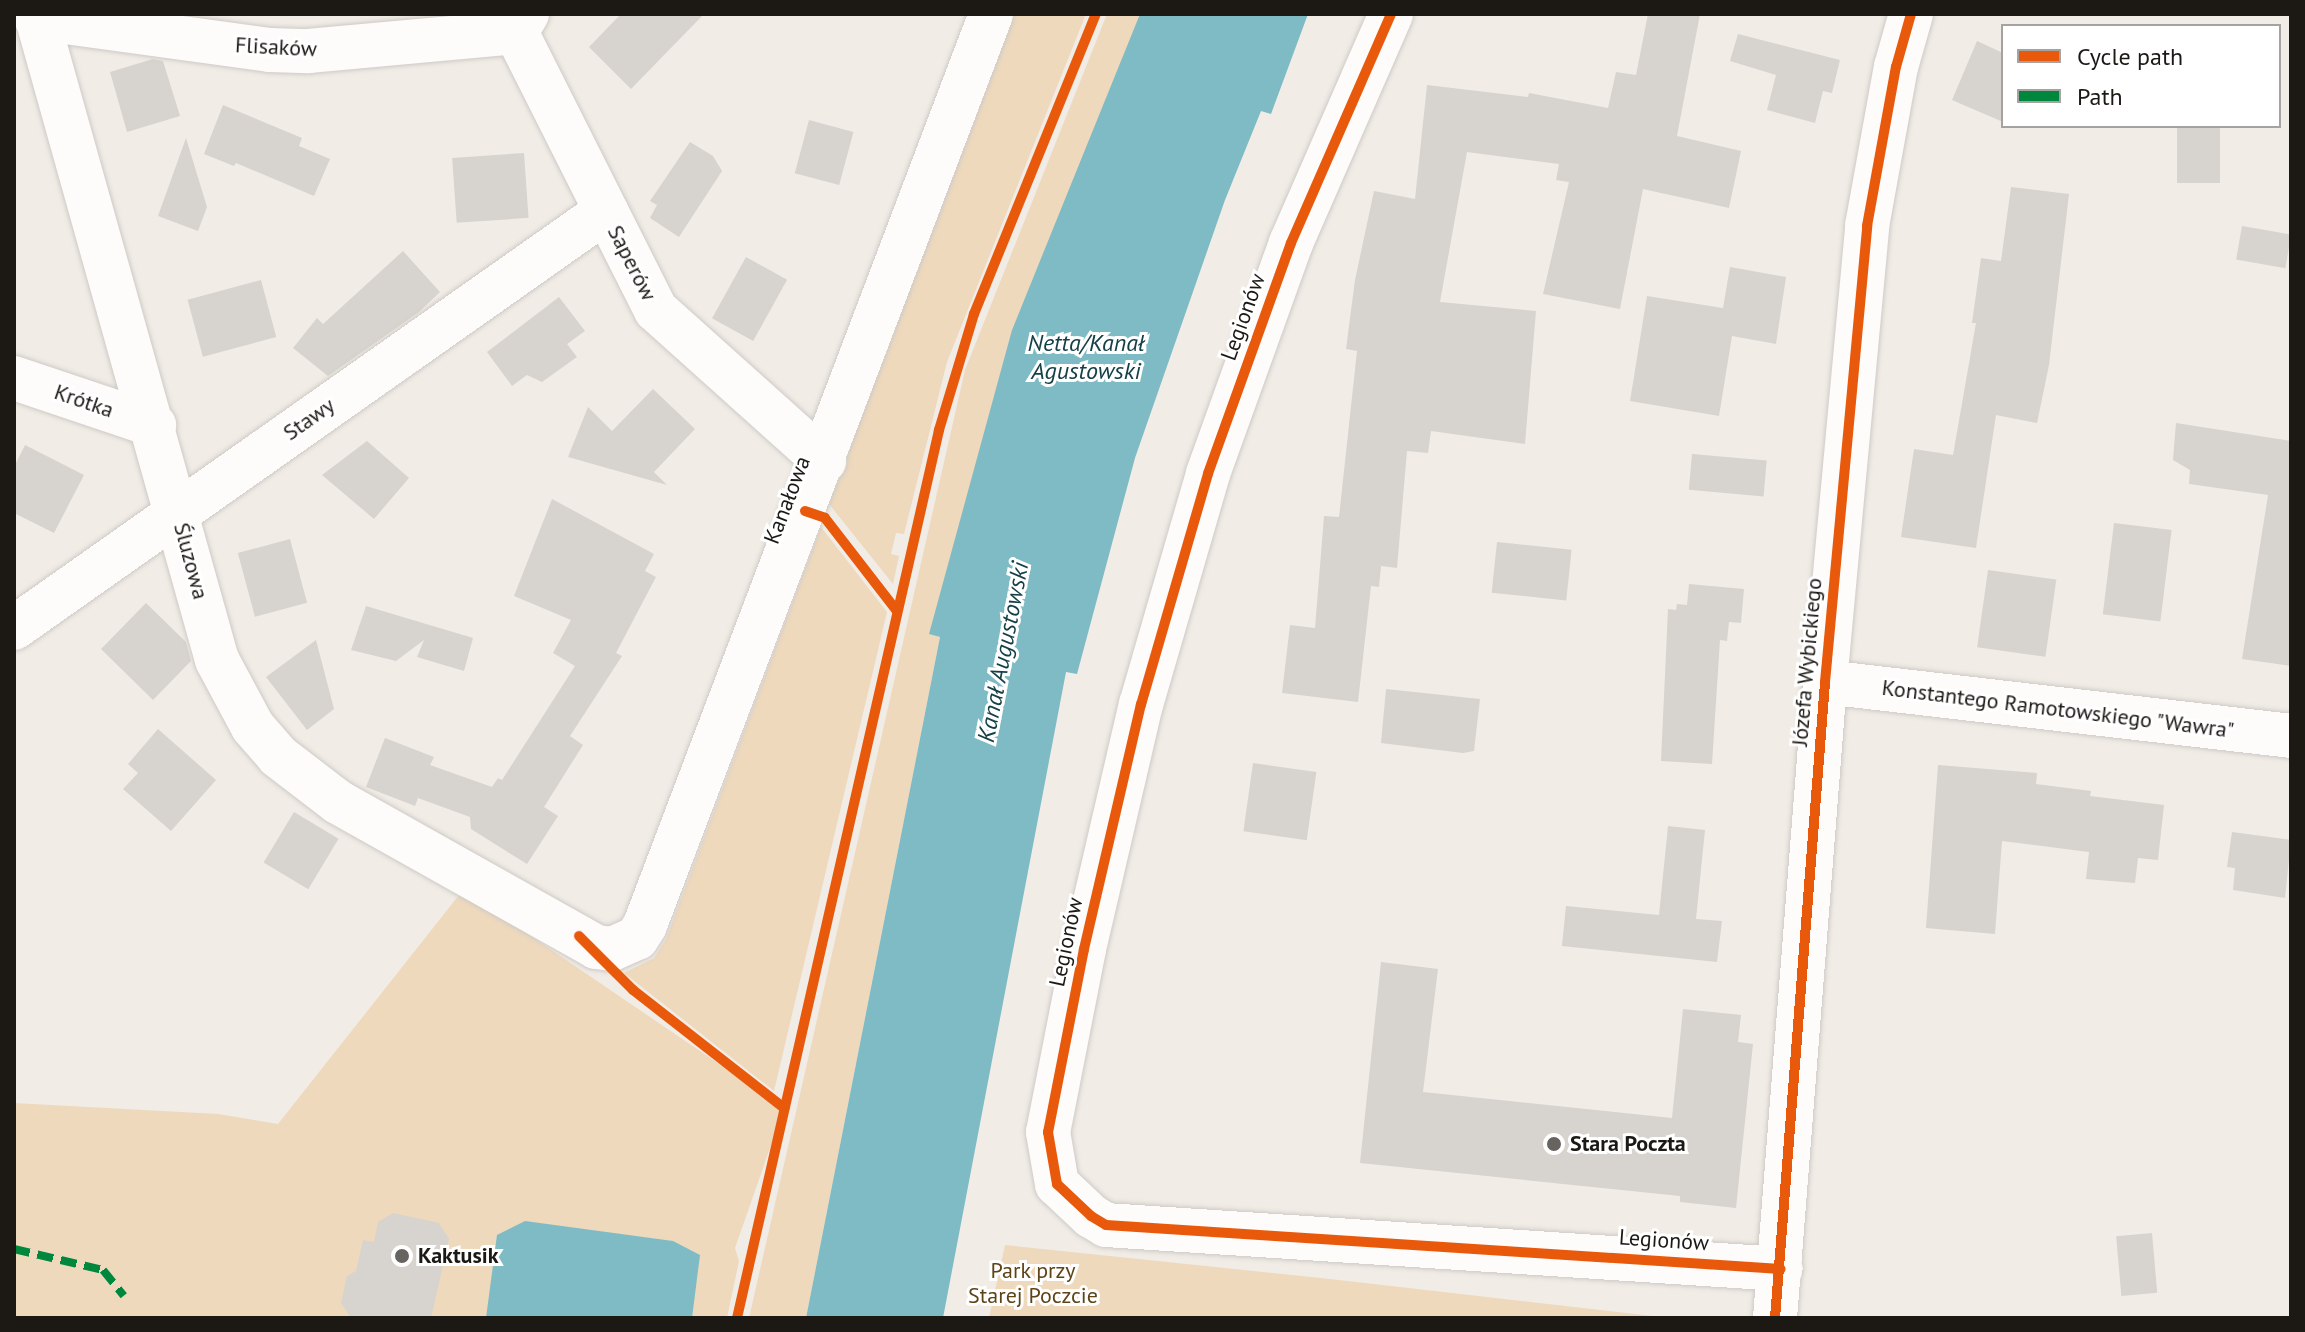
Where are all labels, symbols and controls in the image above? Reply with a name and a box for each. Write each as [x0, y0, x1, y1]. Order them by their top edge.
legend [2001, 24, 2281, 128]
street label: Flisaków [234, 32, 318, 62]
text: Cycle path [2077, 41, 2183, 72]
text: Path [2077, 81, 2123, 112]
street label: Saperów [602, 221, 662, 305]
street label: Legionów [1215, 270, 1271, 364]
water label: Netta/Kanał Agustowski [1028, 329, 1144, 385]
street label: Krótka [51, 379, 117, 423]
street label: Stawy [278, 392, 340, 446]
street label: Kanałowa [758, 452, 816, 548]
street label: Śluzowa [168, 520, 214, 602]
water label: Kanał Augustowski [971, 559, 1035, 745]
street label: Józefa Wybickiego [1786, 577, 1828, 747]
street label: Konstantego Ramotowskiego "Wawra" [1880, 674, 2236, 744]
street label: Legionów [1044, 895, 1088, 989]
place label: Stara Poczta [1570, 1131, 1686, 1157]
marker: Stara Poczta [1545, 1135, 1563, 1153]
street label: Legionów [1618, 1224, 1710, 1256]
place label: Kaktusik [418, 1243, 498, 1269]
marker: Kaktusik [393, 1247, 411, 1265]
park label: Park przy Starej Poczcie [968, 1257, 1098, 1308]

